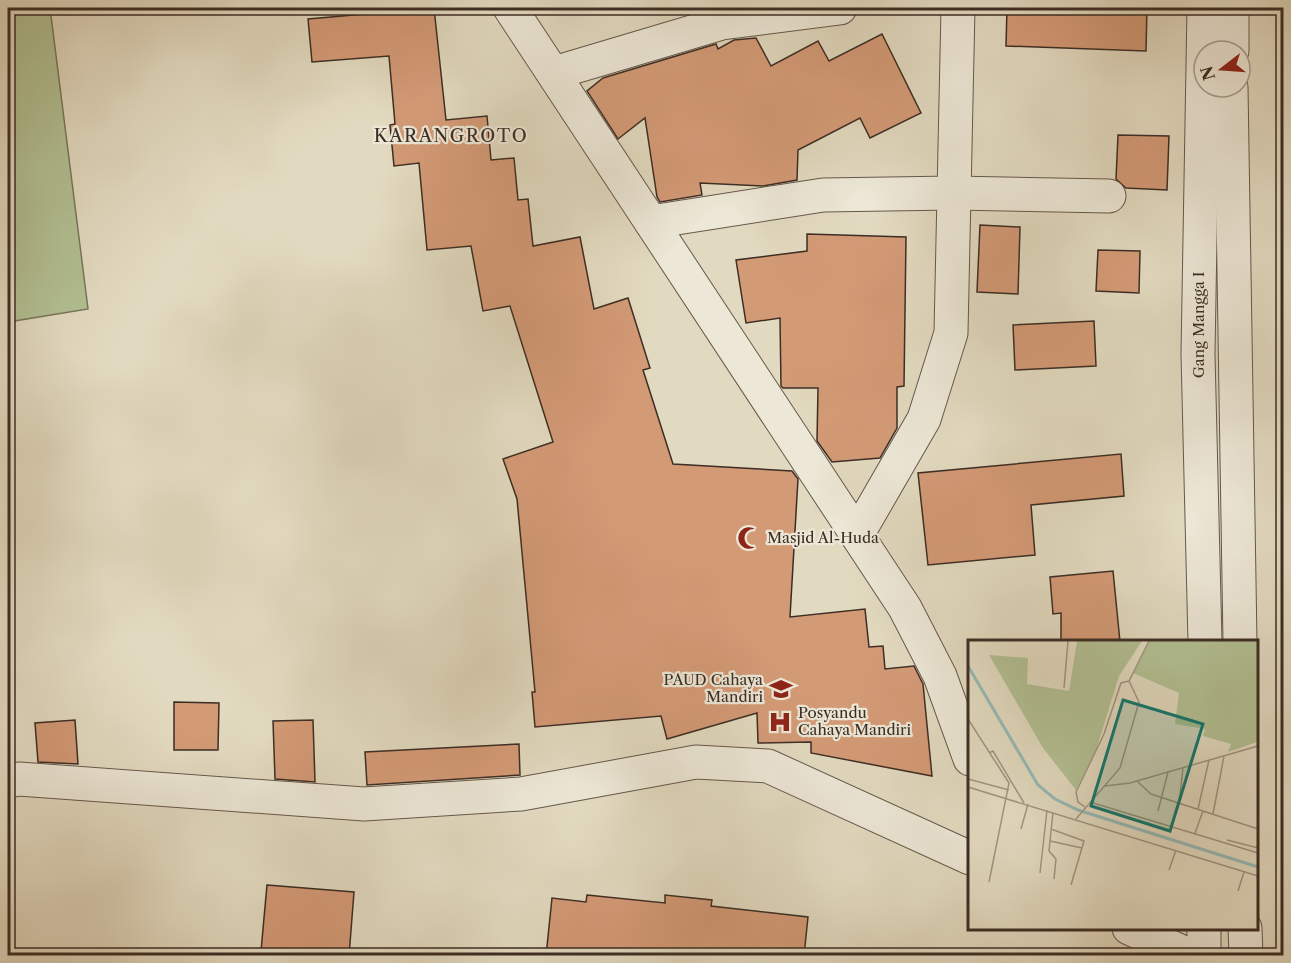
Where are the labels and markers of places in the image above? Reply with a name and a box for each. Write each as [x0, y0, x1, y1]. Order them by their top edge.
mosque icon: Masjid Al-Huda [736, 525, 762, 551]
place label: Masjid Al-Huda [767, 528, 879, 547]
place label: PAUD Cahaya Mandiri [663, 670, 763, 706]
school or university icon: PAUD Cahaya Mandiri [768, 676, 794, 702]
place label: Posyandu Cahaya Mandiri [798, 703, 911, 739]
hospital icon: Posyandu Cahaya Mandiri [767, 709, 793, 735]

